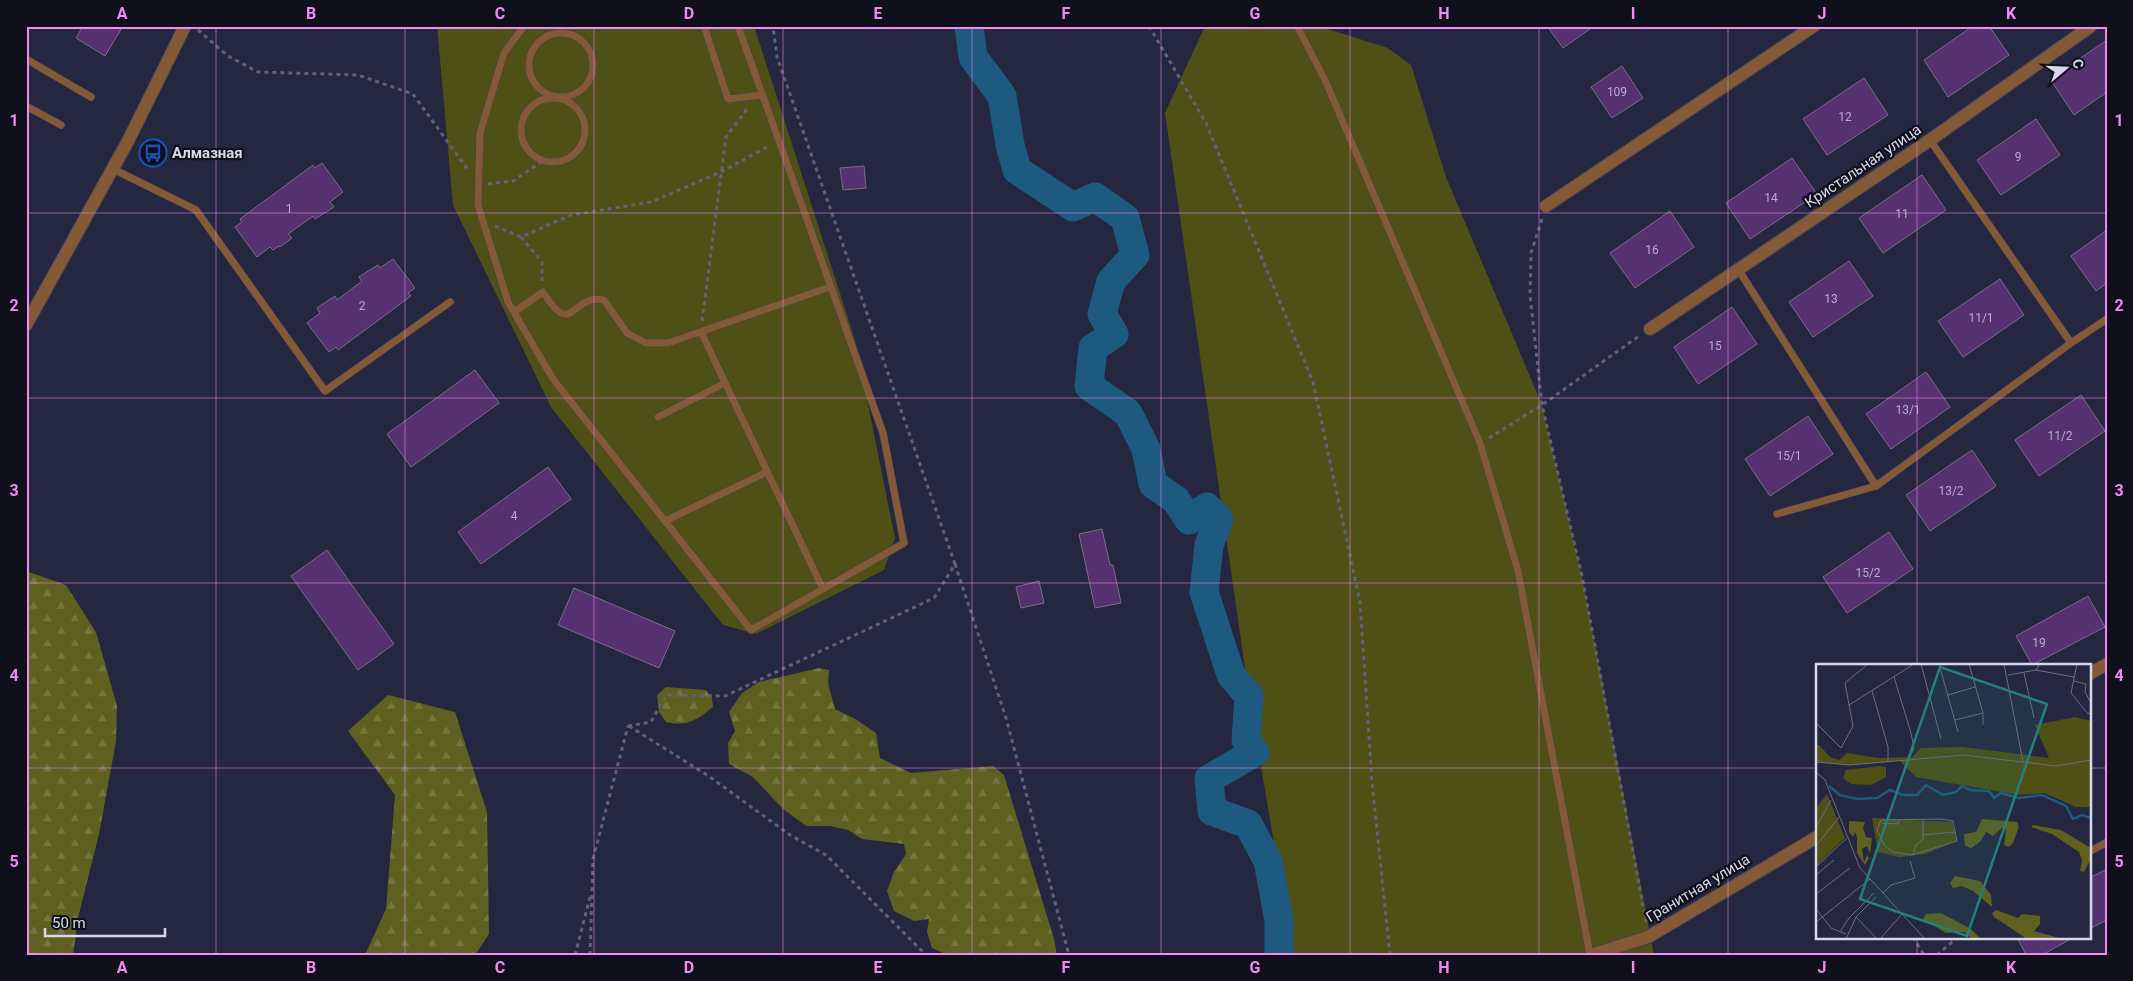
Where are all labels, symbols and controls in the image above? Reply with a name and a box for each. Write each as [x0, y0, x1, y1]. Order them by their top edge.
text: A [117, 4, 128, 23]
text: B [306, 4, 316, 23]
text: C [495, 4, 505, 23]
text: D [684, 4, 694, 23]
text: E [874, 4, 883, 23]
text: F [1062, 4, 1071, 23]
text: G [1250, 4, 1261, 23]
text: H [1438, 4, 1450, 23]
text: I [1631, 4, 1635, 23]
text: J [1818, 4, 1826, 23]
text: K [2006, 4, 2017, 23]
north arrow [2040, 42, 2090, 92]
text: С [2069, 57, 2087, 71]
house number: 109 [1607, 85, 1627, 99]
house number: 12 [1838, 110, 1852, 124]
text: 1 [9, 111, 19, 130]
text: 1 [2114, 111, 2124, 130]
street label: Кристальная улица [1801, 120, 1925, 212]
bus stop icon: Алмазная [138, 138, 168, 168]
place label: Алмазная [172, 144, 243, 162]
house number: 9 [2015, 150, 2021, 164]
house number: 14 [1764, 191, 1778, 205]
house number: 1 [286, 202, 292, 216]
house number: 11 [1895, 207, 1909, 221]
house number: 16 [1645, 243, 1659, 257]
house number: 13 [1824, 292, 1838, 306]
text: 2 [9, 296, 19, 315]
text: 2 [2114, 296, 2124, 315]
house number: 2 [359, 299, 366, 313]
house number: 11/1 [1968, 311, 1994, 325]
house number: 15 [1708, 339, 1722, 353]
house number: 13/1 [1895, 403, 1921, 417]
house number: 11/2 [2047, 429, 2073, 443]
house number: 15/1 [1776, 449, 1802, 463]
text: 3 [9, 481, 19, 500]
text: 3 [2114, 481, 2124, 500]
house number: 13/2 [1938, 484, 1964, 498]
house number: 4 [511, 509, 518, 523]
house number: 15/2 [1855, 566, 1881, 580]
house number: 19 [2032, 636, 2046, 650]
inset map [1816, 664, 2090, 938]
text: 4 [9, 666, 19, 685]
text: 4 [2114, 666, 2124, 685]
street label: Гранитная улица [1643, 850, 1753, 926]
text: 5 [9, 852, 19, 871]
text: 5 [2114, 852, 2124, 871]
scale bar [45, 906, 165, 938]
text: 50 m [52, 914, 86, 932]
text: A [117, 958, 128, 977]
text: B [306, 958, 316, 977]
text: C [495, 958, 505, 977]
text: D [684, 958, 694, 977]
text: E [874, 958, 883, 977]
text: F [1062, 958, 1071, 977]
text: G [1250, 958, 1261, 977]
text: H [1438, 958, 1450, 977]
text: I [1631, 958, 1635, 977]
text: J [1818, 958, 1826, 977]
text: K [2006, 958, 2017, 977]

